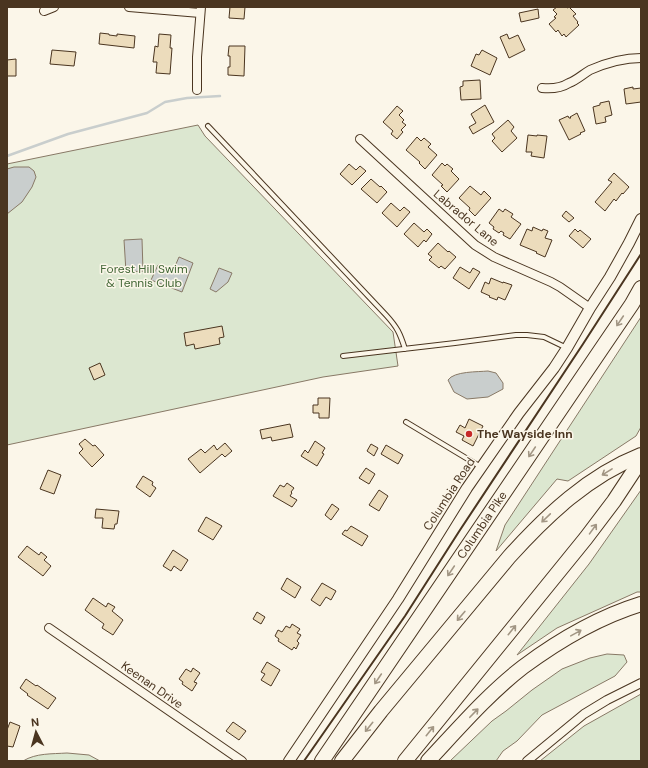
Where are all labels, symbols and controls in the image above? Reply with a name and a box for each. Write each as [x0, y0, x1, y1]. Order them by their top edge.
street label: Labrador Lane [430, 186, 502, 250]
park label: Forest Hill Swim & Tennis Club [100, 261, 188, 291]
one-way arrow [616, 315, 624, 326]
place label: The Wayside Inn [477, 426, 573, 442]
marker: The Wayside Inn [464, 429, 474, 439]
one-way arrow [528, 446, 536, 457]
street label: Columbia Road [419, 454, 479, 534]
one-way arrow [601, 468, 613, 476]
street label: Columbia Pike [453, 488, 511, 562]
one-way arrow [541, 513, 551, 523]
one-way arrow [589, 523, 597, 534]
one-way arrow [447, 565, 455, 576]
one-way arrow [456, 610, 465, 621]
one-way arrow [508, 625, 516, 636]
one-way arrow [570, 629, 582, 637]
street label: Keenan Drive [118, 658, 186, 712]
one-way arrow [374, 673, 382, 684]
one-way arrow [469, 708, 479, 718]
north arrow [16, 712, 56, 752]
text: N [30, 715, 40, 729]
one-way arrow [365, 721, 373, 732]
one-way arrow [425, 725, 434, 736]

